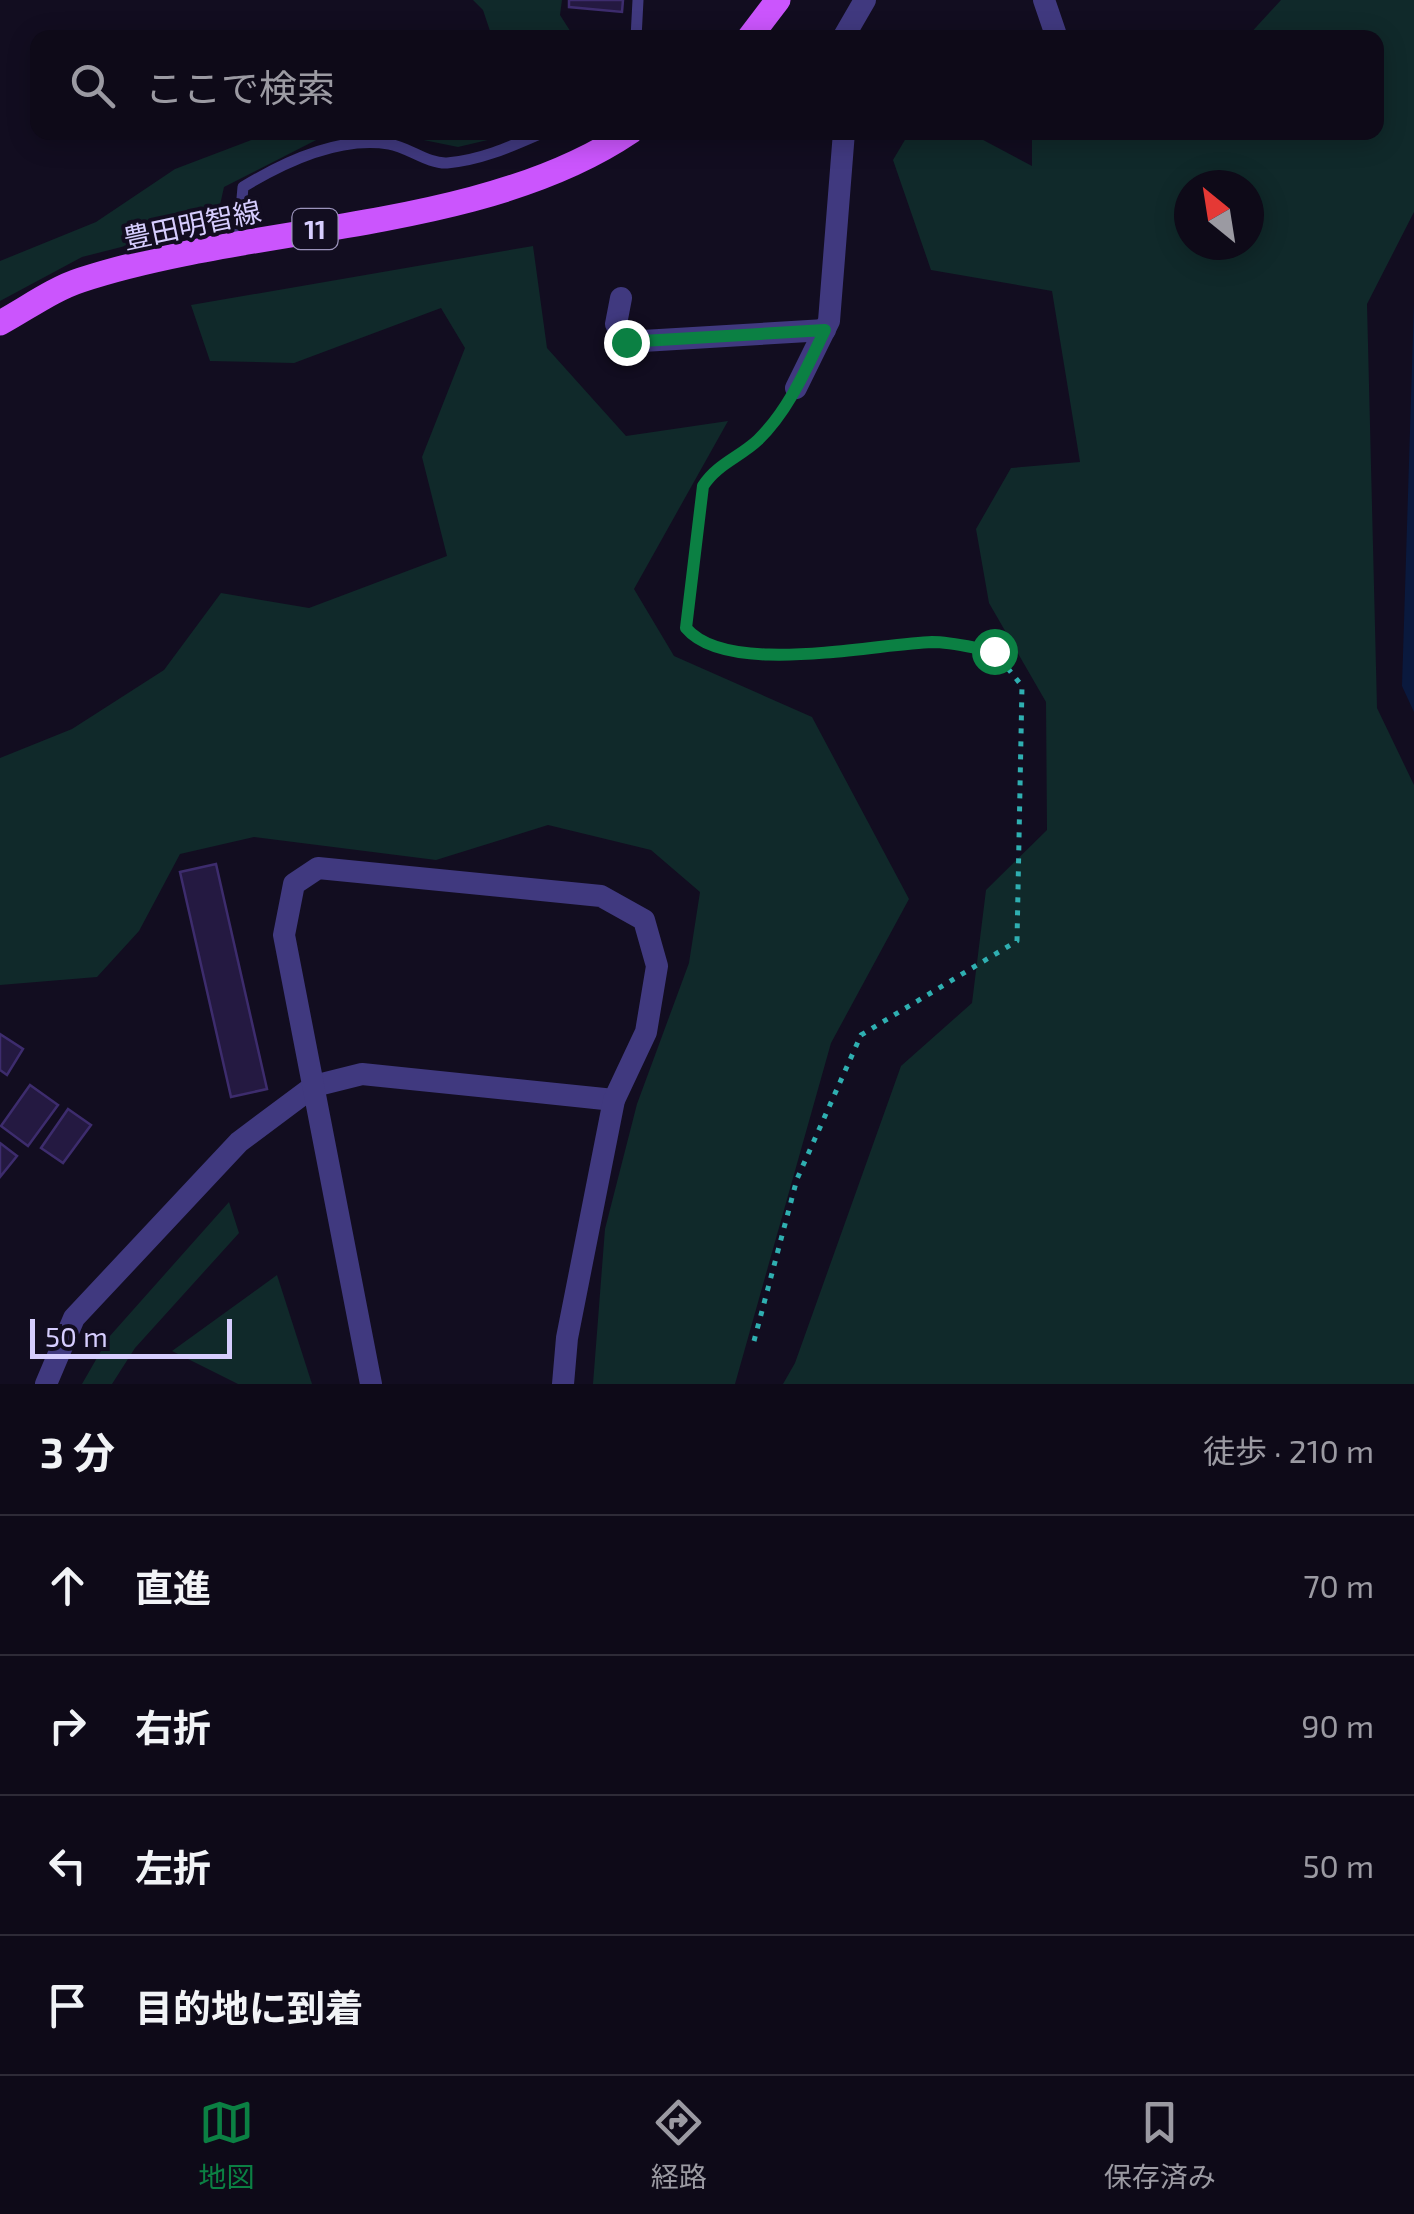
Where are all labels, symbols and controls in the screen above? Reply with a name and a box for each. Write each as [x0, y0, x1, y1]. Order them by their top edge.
search box [30, 30, 1384, 140]
icon: search [65, 58, 120, 113]
text: ここで検索 [145, 64, 335, 110]
north arrow [1174, 170, 1264, 260]
street label: 豊田明智線 [120, 193, 264, 255]
road number: 11 [292, 209, 338, 249]
route end [604, 320, 650, 366]
route start [972, 629, 1018, 675]
scale bar [30, 1314, 232, 1358]
text: 50 m [45, 1319, 108, 1353]
text: 3 分 [40, 1426, 115, 1476]
text: 徒歩 · 210 m [1203, 1431, 1374, 1469]
icon: ahead [40, 1558, 95, 1613]
text: 直進 [135, 1564, 211, 1610]
text: 70 m [1303, 1566, 1374, 1604]
icon: right [40, 1698, 95, 1753]
text: 右折 [135, 1704, 211, 1750]
text: 90 m [1301, 1706, 1374, 1744]
icon: left [40, 1838, 95, 1893]
text: 左折 [135, 1844, 211, 1890]
text: 50 m [1302, 1846, 1374, 1884]
icon: arrive [40, 1978, 95, 2033]
text: 目的地に到着 [135, 1984, 363, 2030]
tab: 地図 [198, 2095, 254, 2195]
tab: 経路 [651, 2095, 707, 2195]
tab: 保存済み [1104, 2095, 1216, 2195]

